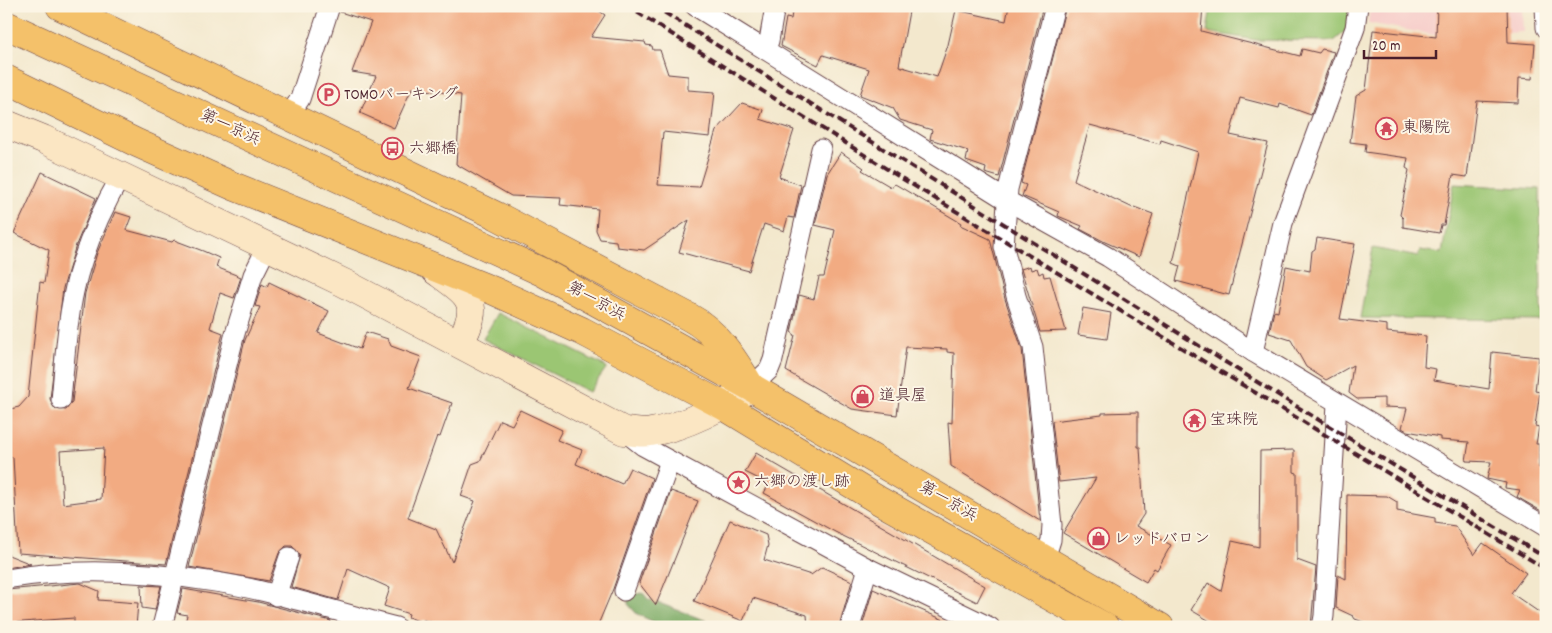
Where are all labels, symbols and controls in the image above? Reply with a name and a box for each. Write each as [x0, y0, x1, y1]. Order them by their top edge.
scale bar [1364, 28, 1437, 60]
text: 20 m [1372, 36, 1400, 58]
parking icon: TOMOパーキング [316, 83, 340, 107]
place label: TOMOパーキング [344, 84, 458, 107]
street label: 第一京浜 [196, 104, 264, 152]
temple icon: 東陽院 [1374, 116, 1398, 140]
place label: 東陽院 [1402, 117, 1450, 140]
bus stop icon: 六郷橋 [381, 137, 405, 161]
place label: 六郷橋 [409, 138, 457, 161]
street label: 第一京浜 [562, 276, 630, 328]
shop icon: 道具屋 [851, 384, 875, 408]
place label: 道具屋 [879, 385, 927, 408]
temple icon: 宝珠院 [1182, 408, 1206, 432]
place label: 宝珠院 [1210, 409, 1258, 432]
place icon: 六郷の渡し跡 [726, 470, 750, 494]
place label: 六郷の渡し跡 [754, 471, 850, 494]
street label: 第一京浜 [915, 476, 981, 528]
shop icon: レッドバロン [1086, 527, 1110, 551]
place label: レッドバロン [1114, 528, 1210, 551]

